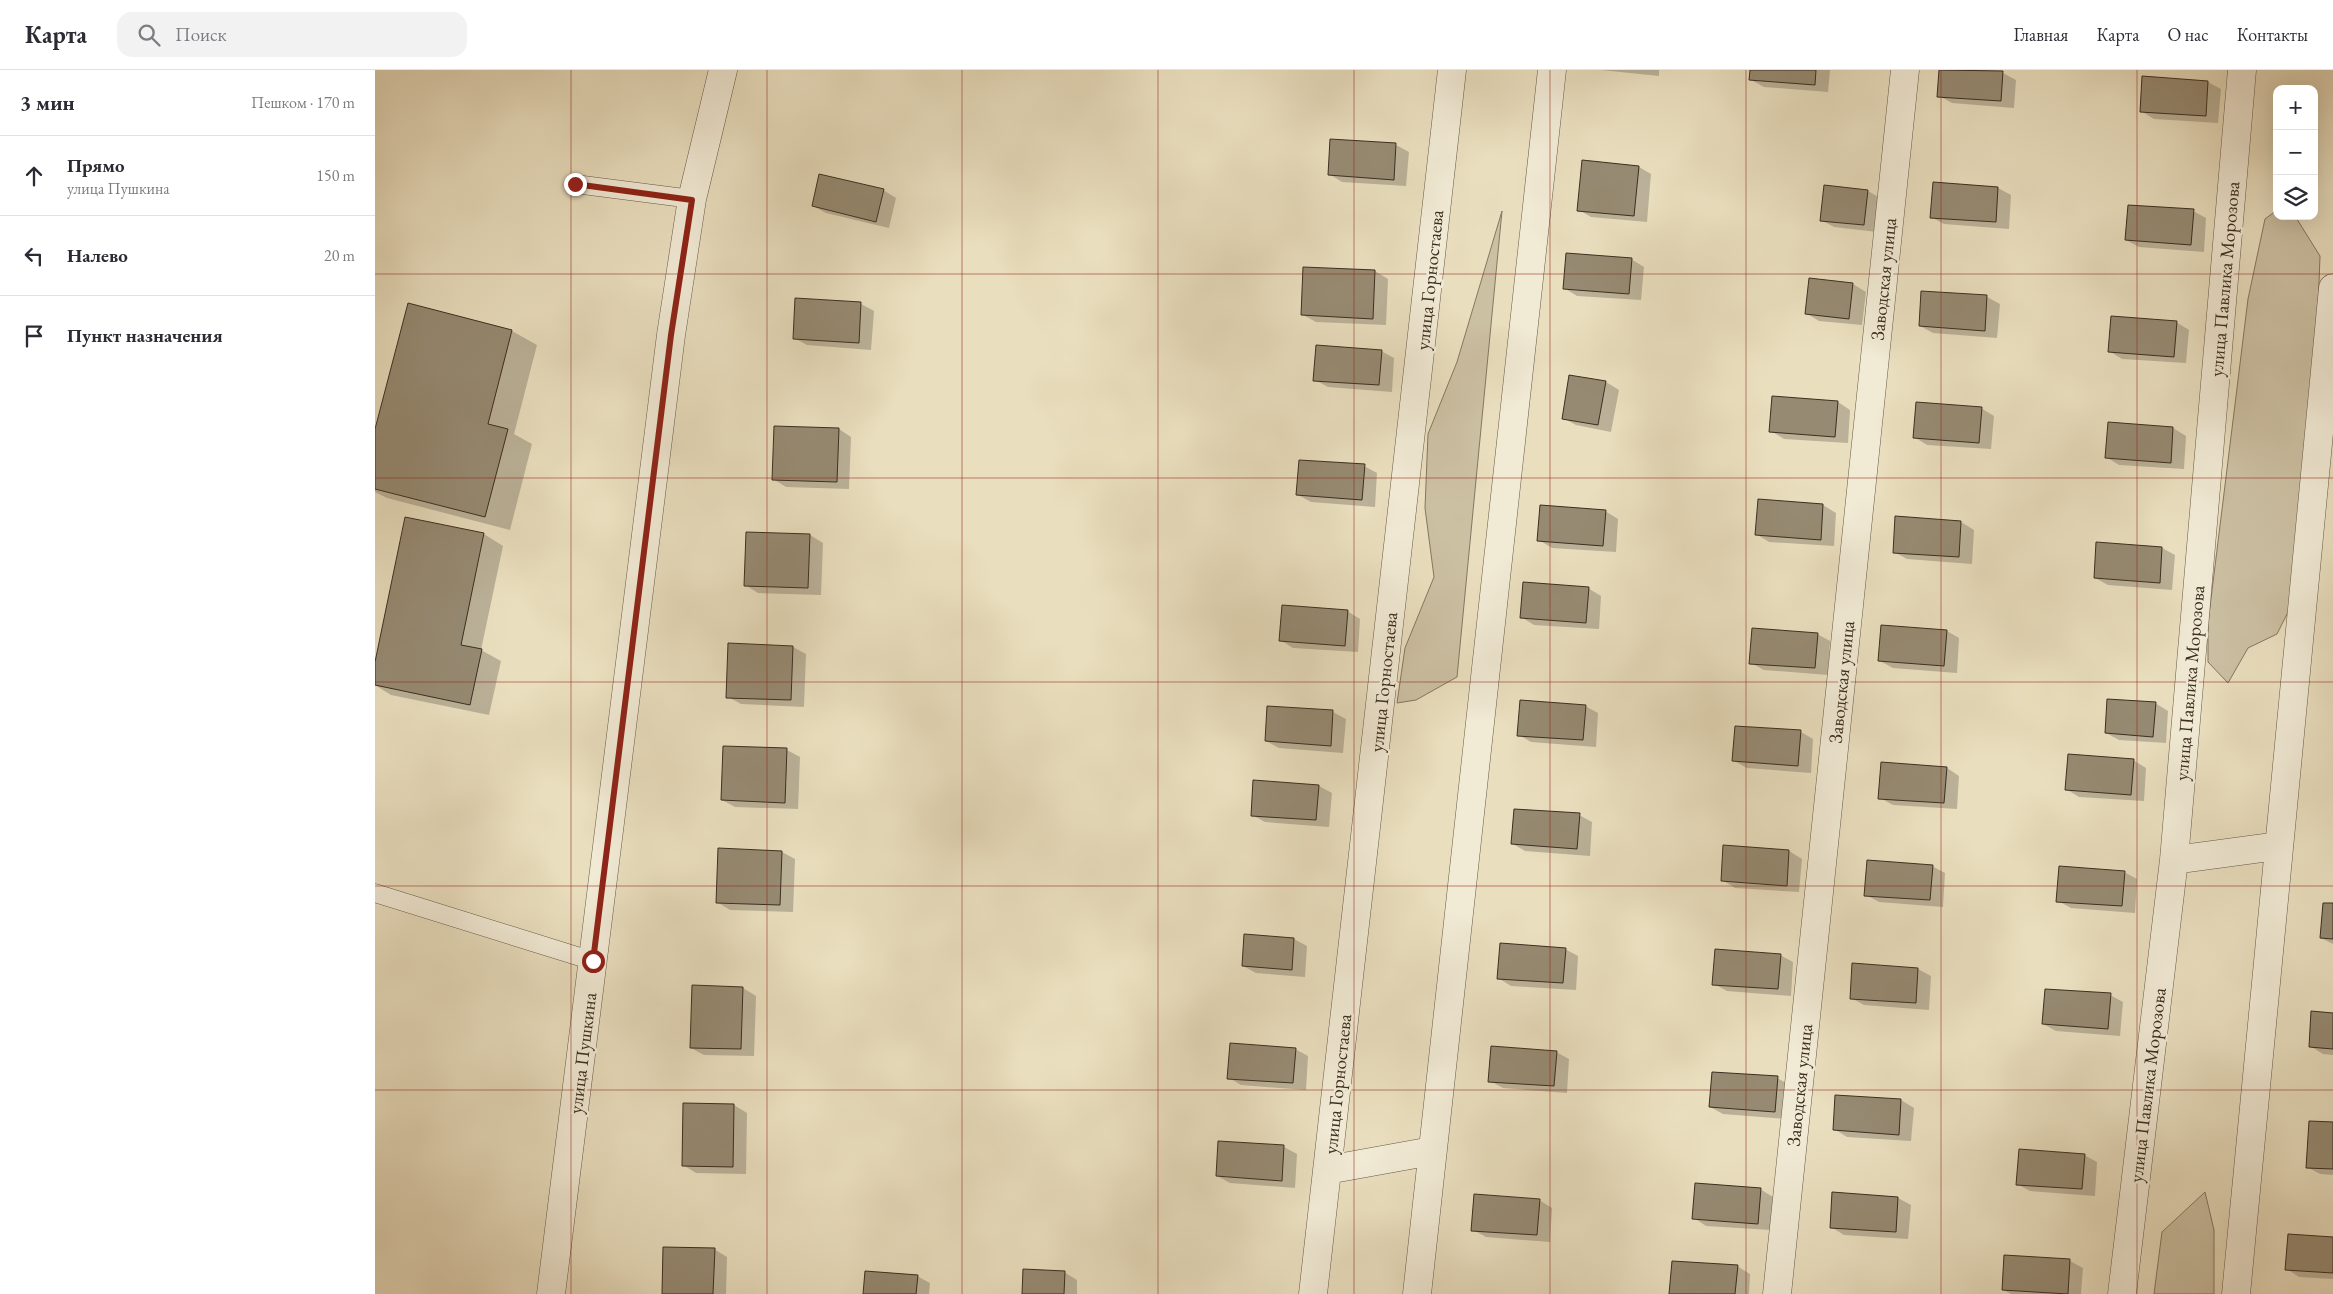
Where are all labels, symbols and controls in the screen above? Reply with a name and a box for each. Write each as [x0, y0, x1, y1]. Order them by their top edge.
search box [117, 12, 467, 57]
text: Карта [25, 19, 87, 50]
icon: search [135, 21, 163, 49]
text: Поиск [175, 22, 227, 47]
text: Главная [2014, 23, 2068, 46]
text: Карта [2096, 23, 2139, 46]
text: О нас [2167, 23, 2209, 46]
text: Контакты [2237, 23, 2308, 46]
map controls [2273, 85, 2318, 220]
button: + [2273, 85, 2318, 130]
text: 3 мин [20, 89, 75, 116]
text: Пешком · 170 m [251, 92, 355, 113]
button: − [2273, 130, 2318, 175]
text: Прямо [67, 153, 125, 178]
icon: ahead [20, 162, 48, 190]
text: 150 m [316, 165, 355, 186]
route end [564, 173, 587, 196]
button: layers [2273, 175, 2318, 220]
text: улица Пушкина [67, 178, 170, 199]
street label: улица Павлика Морозова [2204, 180, 2246, 378]
street label: улица Горностаева [1410, 208, 1449, 351]
street label: Заводская улица [1865, 216, 1902, 342]
icon: left [20, 242, 48, 270]
text: Налево [67, 243, 128, 268]
text: 20 m [324, 245, 355, 266]
icon: arrive [20, 322, 48, 350]
text: Пункт назначения [67, 323, 223, 348]
street label: улица Павлика Морозова [2169, 584, 2211, 782]
street label: улица Горностаева [1364, 610, 1403, 753]
street label: Заводская улица [1823, 619, 1860, 745]
route start [582, 950, 605, 973]
street label: улица Павлика Морозова [2123, 986, 2172, 1184]
street label: улица Пушкина [563, 991, 602, 1115]
street label: улица Горностаева [1318, 1012, 1357, 1155]
street label: Заводская улица [1781, 1022, 1818, 1148]

